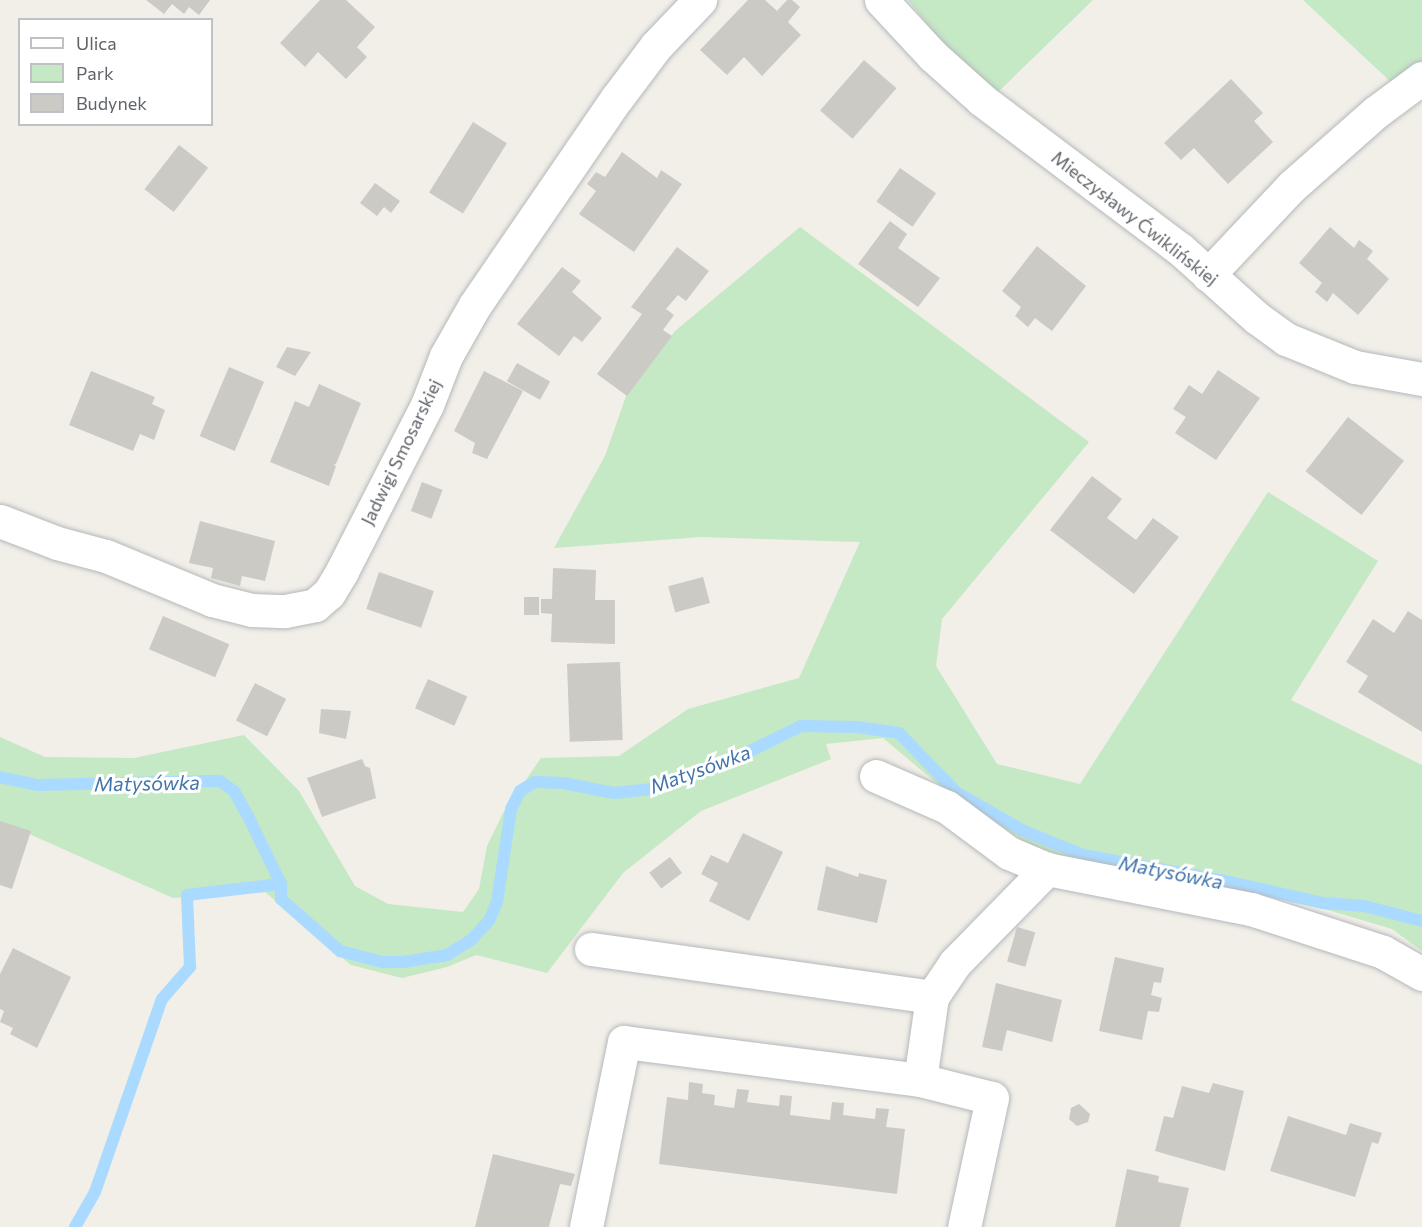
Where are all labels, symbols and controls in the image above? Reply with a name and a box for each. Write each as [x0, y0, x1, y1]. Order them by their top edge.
legend [18, 18, 213, 126]
text: Ulica [76, 32, 117, 54]
text: Park [76, 62, 114, 84]
text: Budynek [76, 92, 147, 114]
street label: Mieczysławy Ćwiklińskiej [1047, 146, 1223, 290]
street label: Jadwigi Smosarskiej [356, 375, 446, 529]
water label: Matysówka [646, 740, 754, 798]
water label: Matysówka [94, 770, 200, 796]
water label: Matysówka [1117, 850, 1225, 894]

